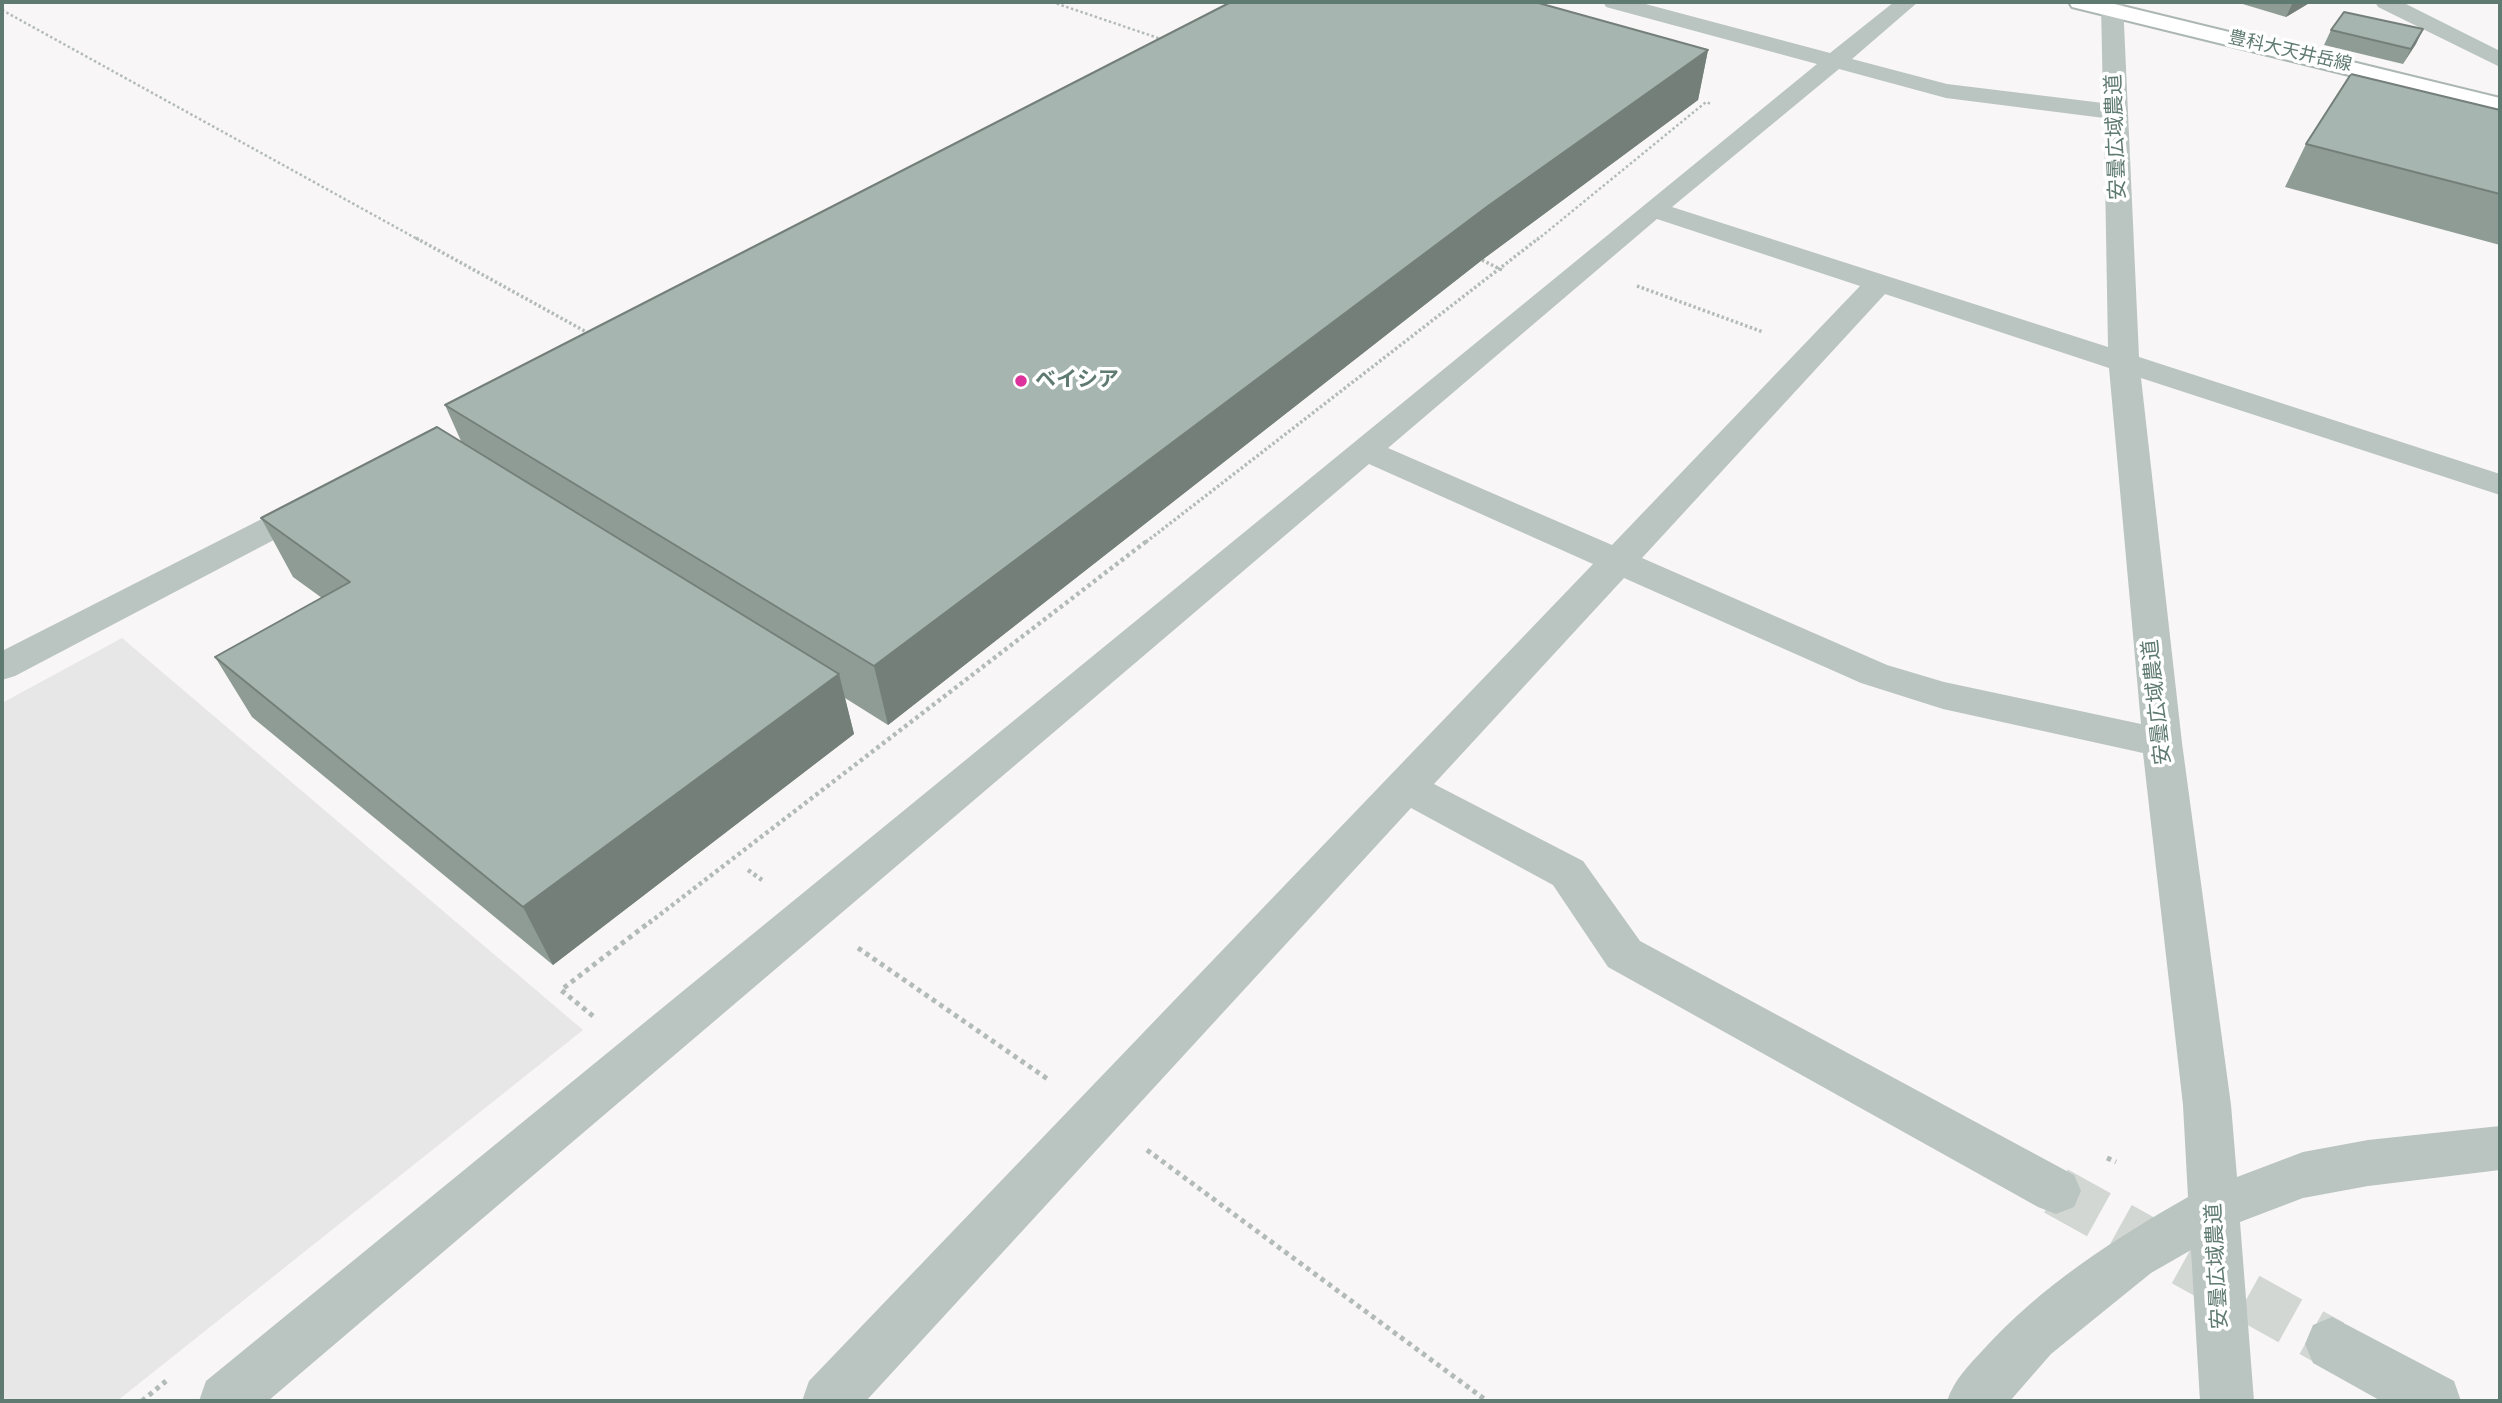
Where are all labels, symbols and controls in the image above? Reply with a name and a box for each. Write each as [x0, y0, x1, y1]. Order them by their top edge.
street label: 豊科大天井岳線 [2226, 27, 2354, 77]
street label: 安曇広域農道 [2102, 74, 2132, 200]
place label: ベイシア [1035, 368, 1119, 394]
marker: ベイシア [1013, 373, 1029, 389]
street label: 安曇広域農道 [2139, 638, 2177, 766]
street label: 安曇広域農道 [2202, 1202, 2234, 1330]

